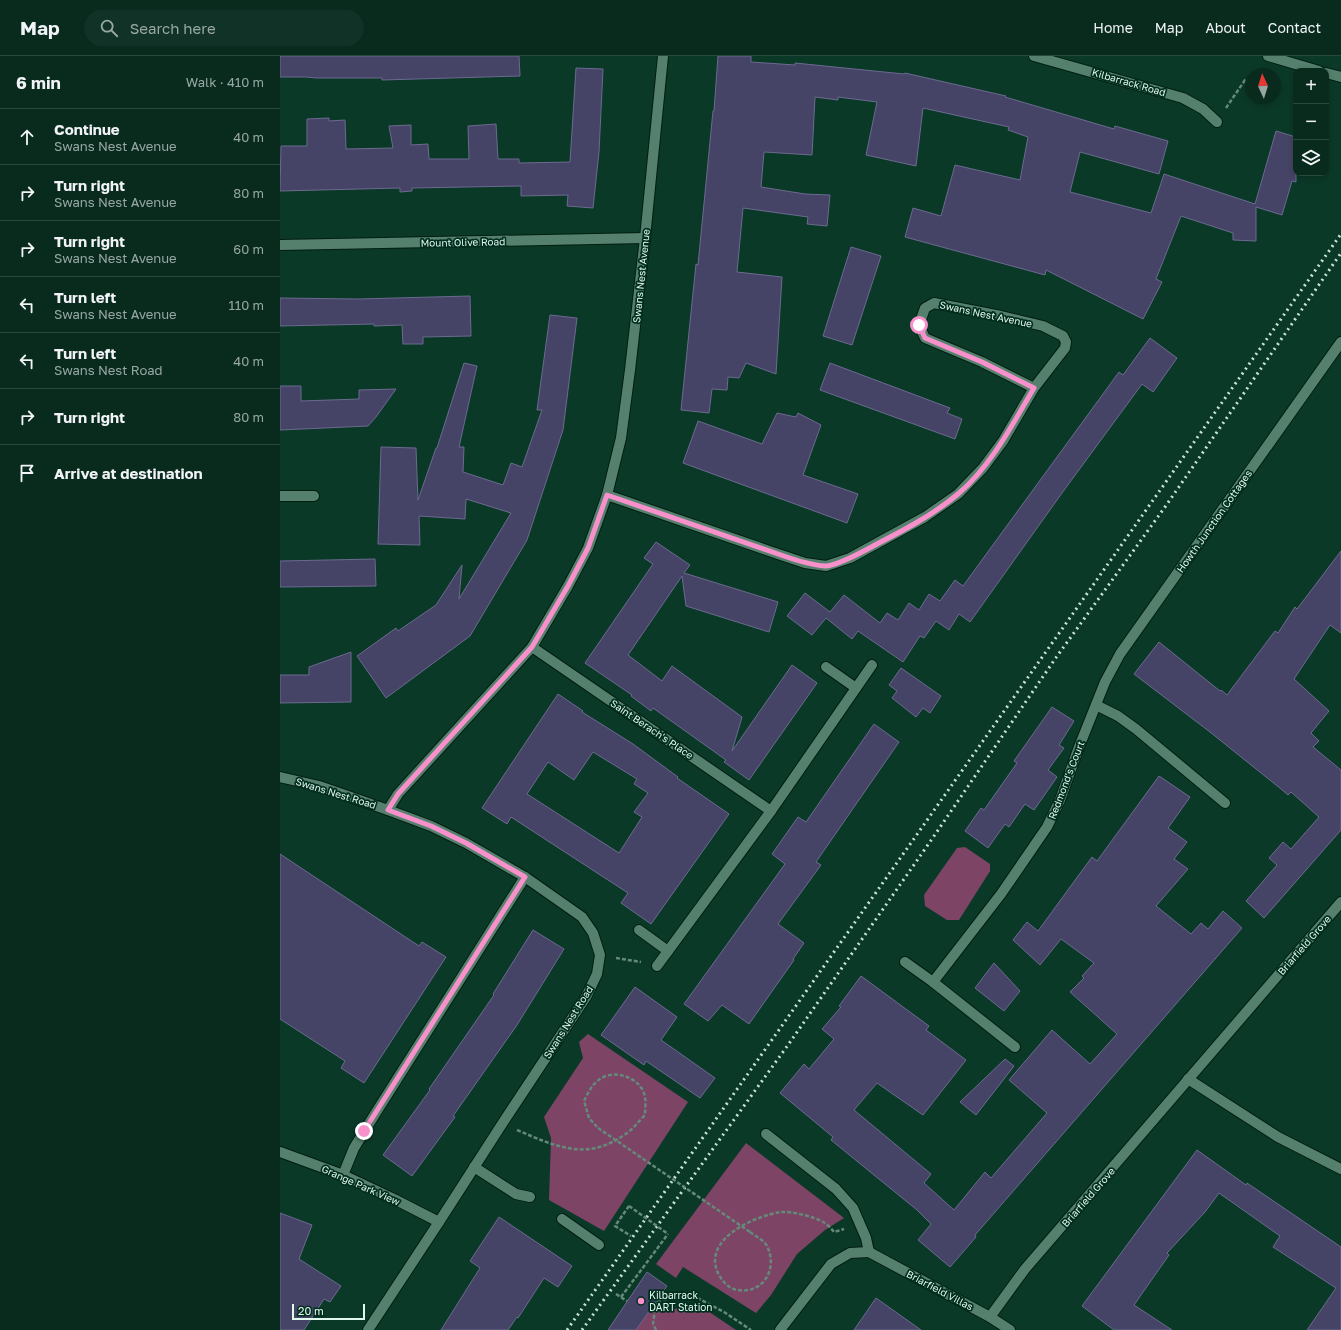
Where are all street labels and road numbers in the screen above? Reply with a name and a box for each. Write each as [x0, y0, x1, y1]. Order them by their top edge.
street label: Kilbarrack Road [1091, 66, 1167, 98]
street label: Swans Nest Avenue [630, 228, 652, 324]
street label: Mount Olive Road [421, 235, 505, 249]
street label: Swans Nest Avenue [939, 298, 1034, 330]
street label: Howth Junction Cottages [1174, 467, 1254, 575]
street label: Saint Berach's Place [608, 697, 696, 761]
street label: Redmond's Court [1046, 739, 1086, 821]
street label: Swans Nest Road [294, 775, 378, 811]
street label: Briarfield Grove [1275, 913, 1333, 977]
street label: Swans Nest Road [541, 983, 595, 1061]
street label: Grange Park View [320, 1162, 402, 1208]
street label: Briarfield Grove [1059, 1165, 1117, 1229]
street label: Briarfield Villas [905, 1267, 975, 1313]

